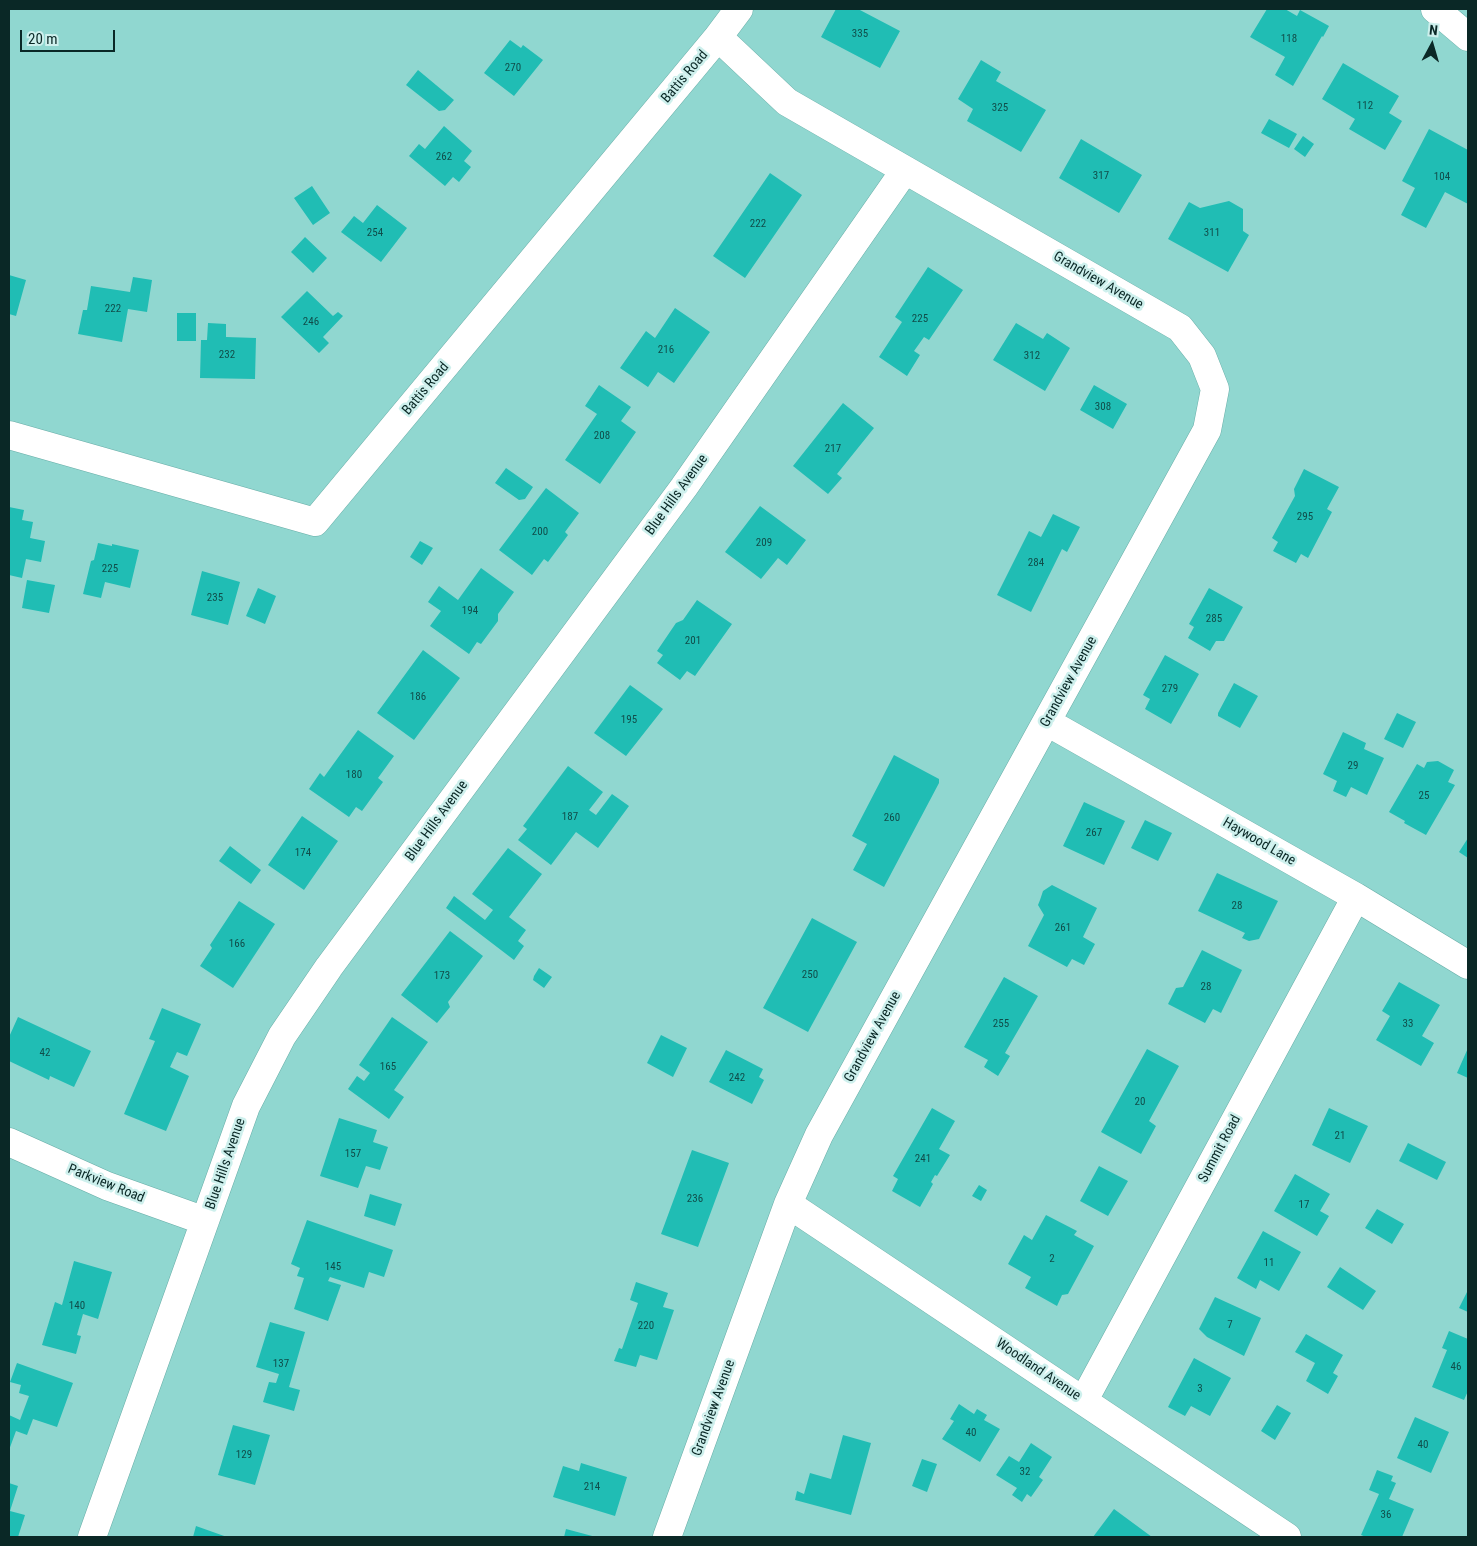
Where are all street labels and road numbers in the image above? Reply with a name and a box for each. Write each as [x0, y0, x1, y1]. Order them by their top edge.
street label: Battis Road [658, 47, 712, 107]
street label: Grandview Avenue [1050, 248, 1146, 314]
street label: Battis Road [399, 359, 453, 419]
street label: Blue Hills Avenue [642, 451, 712, 539]
street label: Grandview Avenue [1037, 634, 1101, 730]
street label: Blue Hills Avenue [402, 777, 472, 865]
street label: Haywood Lane [1220, 814, 1298, 870]
street label: Grandview Avenue [841, 989, 905, 1085]
street label: Summit Road [1195, 1112, 1245, 1186]
street label: Blue Hills Avenue [202, 1116, 250, 1212]
street label: Parkview Road [65, 1161, 147, 1207]
street label: Woodland Avenue [992, 1335, 1084, 1405]
street label: Grandview Avenue [689, 1358, 739, 1458]

